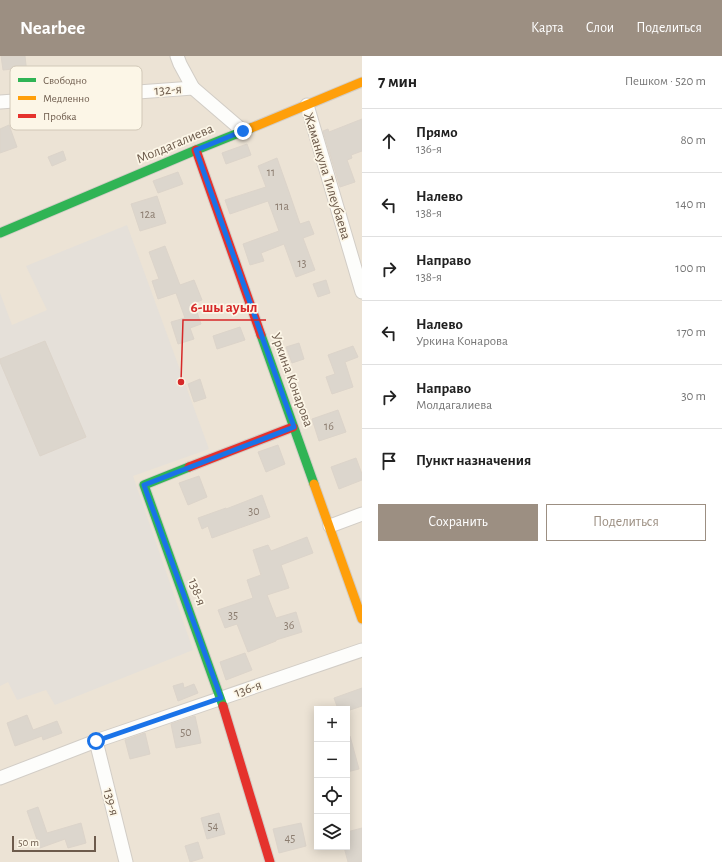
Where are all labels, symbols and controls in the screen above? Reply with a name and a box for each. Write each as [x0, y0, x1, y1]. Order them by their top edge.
text: Nearbee [20, 19, 85, 38]
text: Карта [531, 21, 564, 35]
text: Слои [586, 21, 614, 35]
text: Поделиться [636, 21, 702, 35]
legend [10, 66, 142, 130]
text: 7 мин [378, 73, 417, 90]
text: Свободно [43, 75, 87, 86]
text: Пешком · 520 m [625, 75, 706, 88]
street label: 132-я [154, 82, 182, 98]
text: Медленно [43, 93, 90, 104]
text: Пробка [43, 111, 76, 122]
street label: Жаманкула Тилеубаева [301, 111, 353, 242]
street label: Молдагалиева [134, 121, 216, 166]
route end [234, 122, 252, 140]
text: Прямо [416, 125, 458, 140]
icon: ahead [378, 130, 400, 152]
text: 80 m [680, 134, 706, 147]
text: 136-я [416, 143, 442, 156]
house number: 11 [267, 166, 275, 178]
text: Налево [416, 189, 463, 204]
icon: left [378, 194, 400, 216]
text: 140 m [676, 198, 706, 211]
house number: 11а [275, 200, 289, 212]
text: 138-я [416, 207, 442, 220]
house number: 12а [140, 208, 156, 220]
text: Направо [416, 253, 471, 268]
house number: 13 [297, 257, 307, 269]
icon: right [378, 258, 400, 280]
text: 100 m [675, 262, 706, 275]
text: 138-я [416, 271, 442, 284]
callout: 6-шы ауыл [183, 293, 266, 320]
text: 6-шы ауыл [191, 300, 258, 315]
text: Налево [416, 317, 463, 332]
icon: left [378, 322, 400, 344]
text: 170 m [677, 326, 706, 339]
street label: Уркина Конарова [268, 331, 316, 429]
text: Уркина Конарова [416, 335, 508, 348]
text: Направо [416, 381, 471, 396]
icon: right [378, 386, 400, 408]
text: 30 m [681, 390, 706, 403]
text: Молдагалиева [416, 399, 492, 412]
house number: 16 [324, 420, 334, 432]
icon: arrive [378, 450, 400, 472]
text: Пункт назначения [416, 453, 531, 468]
button: Сохранить [378, 504, 538, 541]
button: Поделиться [546, 504, 706, 541]
house number: 30 [248, 505, 260, 517]
street label: 138-я [186, 576, 208, 608]
house number: 35 [228, 609, 238, 621]
house number: 36 [284, 619, 295, 631]
street label: 136-я [233, 678, 263, 700]
map controls [314, 706, 350, 850]
button: + [314, 706, 350, 742]
house number: 50 [180, 726, 192, 738]
route start [87, 732, 105, 750]
button: − [314, 742, 350, 778]
button: locate [314, 778, 350, 814]
street label: 139-я [101, 787, 121, 817]
button: layers [314, 814, 350, 850]
house number: 54 [208, 820, 219, 832]
house number: 45 [285, 832, 295, 844]
scale bar [12, 834, 96, 853]
text: 50 m [18, 837, 39, 848]

